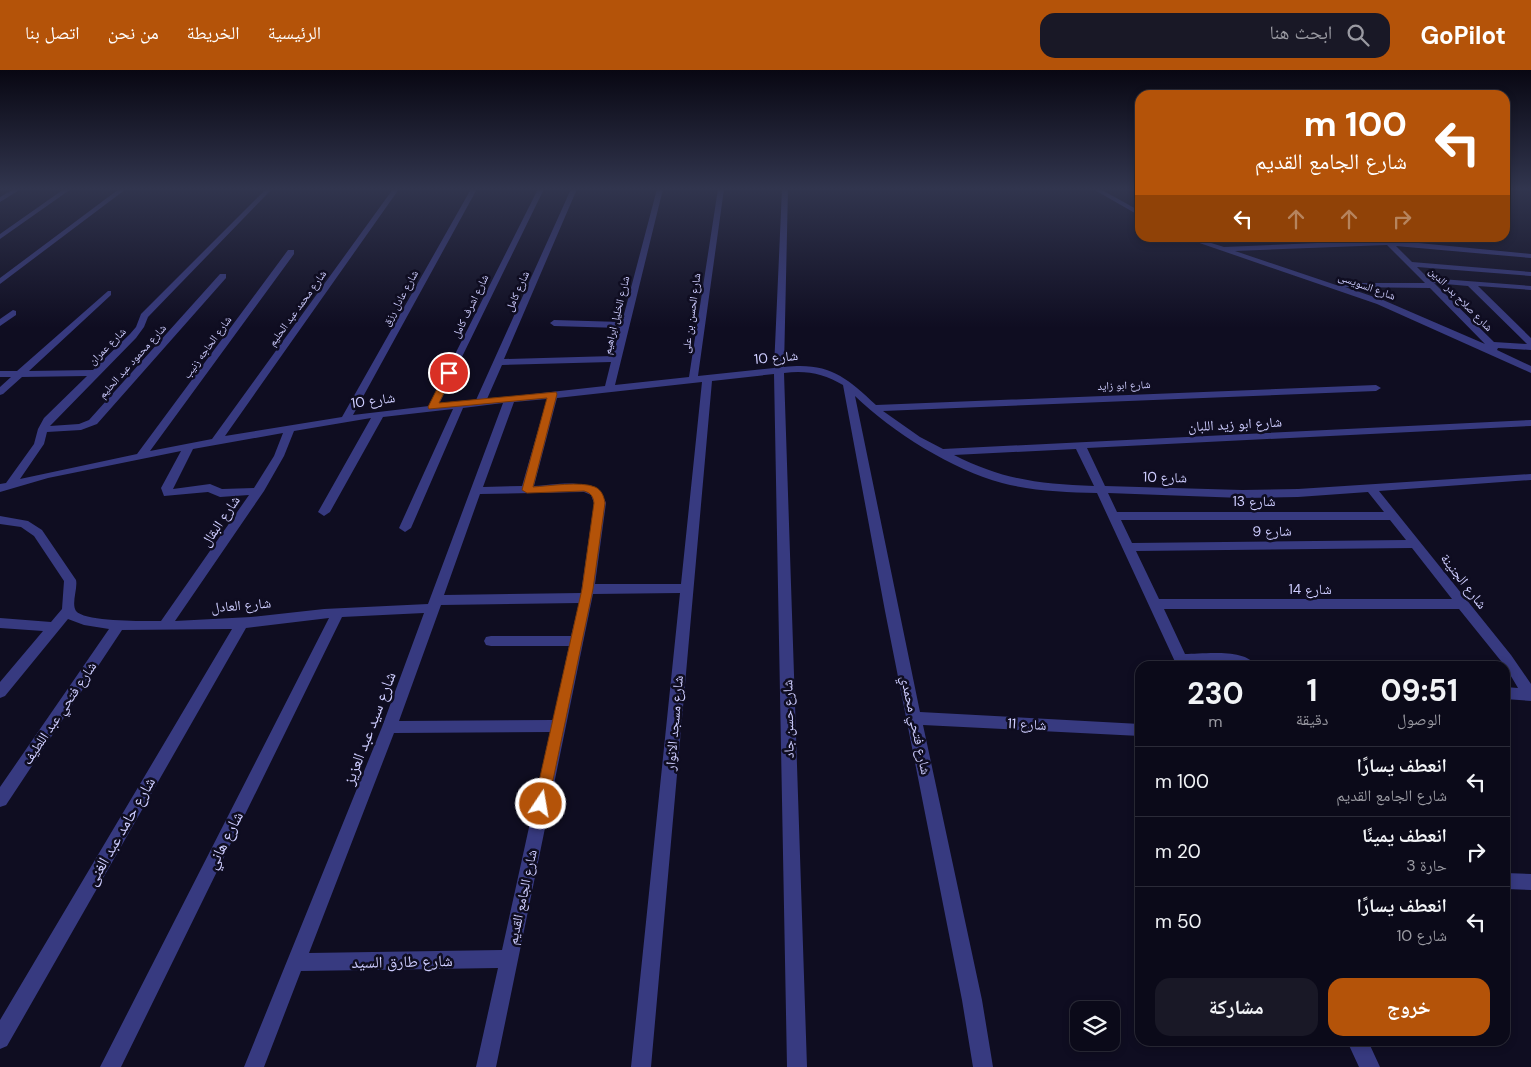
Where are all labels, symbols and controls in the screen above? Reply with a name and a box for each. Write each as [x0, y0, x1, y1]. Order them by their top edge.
search box [1040, 13, 1390, 58]
text: ابحث هنا [1269, 20, 1332, 45]
text: GoPilot [1420, 20, 1506, 51]
text: اتصل بنا [25, 21, 80, 45]
text: من نحن [108, 21, 159, 45]
text: الخريطة [187, 21, 240, 45]
text: الرئيسية [268, 21, 321, 45]
icon: search [1344, 21, 1372, 49]
text: 100 m [1304, 101, 1407, 147]
icon: left [1425, 110, 1490, 175]
text: شارع الجامع القديم [1255, 147, 1407, 176]
icon: left [1229, 205, 1257, 233]
icon: ahead [1282, 205, 1310, 233]
icon: ahead [1335, 205, 1363, 233]
icon: right [1388, 205, 1416, 233]
street label: شارع صلاح بدر الدين [1426, 264, 1496, 334]
street label: شارع محمد عبد الحليم [265, 267, 330, 349]
street label: شارع عادل رزق [379, 268, 421, 328]
street label: شارع كامل [502, 269, 532, 313]
street label: شارع السويسى [1336, 269, 1398, 303]
street label: شارع اشرف كامل [449, 272, 491, 340]
street label: شارع الحسن بن على [678, 272, 704, 354]
street label: شارع الخليل ابراهيم [599, 274, 633, 356]
street label: شارع الحاجه زنيب [180, 313, 234, 381]
street label: شارع محمود عبد الحليم [95, 321, 170, 402]
street label: شارع عمران [85, 324, 129, 368]
street label: شارع 10 [753, 346, 799, 369]
pin [428, 352, 470, 394]
icon: arrive [435, 359, 463, 387]
street label: شارع ابو زايد [1097, 377, 1151, 393]
street label: شارع 10 [350, 388, 396, 413]
street label: شارع ابو زيد اللبان [1188, 413, 1282, 436]
street label: شارع 10 [1143, 468, 1187, 487]
street label: شارع البقال [196, 492, 245, 551]
street label: شارع 13 [1233, 492, 1276, 511]
street label: شارع 9 [1252, 522, 1292, 541]
street label: شارع الجنينة [1436, 550, 1491, 613]
street label: شارع 14 [1288, 580, 1332, 599]
street label: شارع العادل [210, 593, 272, 618]
street label: شارع فتحي عبد اللطيف [18, 658, 102, 769]
street label: شارع سيد عبد العزيز [338, 669, 401, 789]
text: 1 [1307, 671, 1318, 710]
text: 09:51 [1380, 671, 1458, 710]
street label: شارع فتحي محمدي [894, 674, 935, 777]
text: 230 [1187, 674, 1244, 713]
street label: شارع مسجد الانوار [661, 675, 688, 772]
street label: شارع حسن جاد [778, 679, 799, 758]
text: دقيقة [1296, 709, 1328, 730]
text: الوصول [1397, 709, 1441, 730]
text: m [1208, 711, 1223, 732]
street label: شارع 11 [1007, 714, 1047, 735]
text: انعطف يسارًا [1356, 753, 1447, 778]
icon: left [1462, 768, 1490, 796]
text: 100 m [1155, 769, 1209, 794]
street label: شارع حامد عبد الغنى [81, 773, 160, 889]
position arrow [514, 777, 566, 829]
text: شارع الجامع القديم [1336, 785, 1447, 806]
street label: شارع هاني [201, 808, 250, 874]
text: انعطف يمينًا [1362, 823, 1447, 848]
icon: right [1462, 838, 1490, 866]
text: 20 m [1155, 839, 1201, 864]
street label: شارع الجامع القديم [503, 848, 542, 946]
text: حارة 3 [1406, 855, 1447, 876]
text: انعطف يسارًا [1356, 893, 1447, 918]
icon: left [1462, 908, 1490, 936]
text: 50 m [1155, 909, 1202, 934]
text: شارع 10 [1396, 925, 1447, 946]
street label: شارع طارق السيد [351, 950, 453, 973]
button: مشاركة [1155, 978, 1318, 1036]
button: خروج [1328, 978, 1490, 1036]
map controls [1070, 1001, 1120, 1051]
button: layers [1070, 1001, 1120, 1051]

